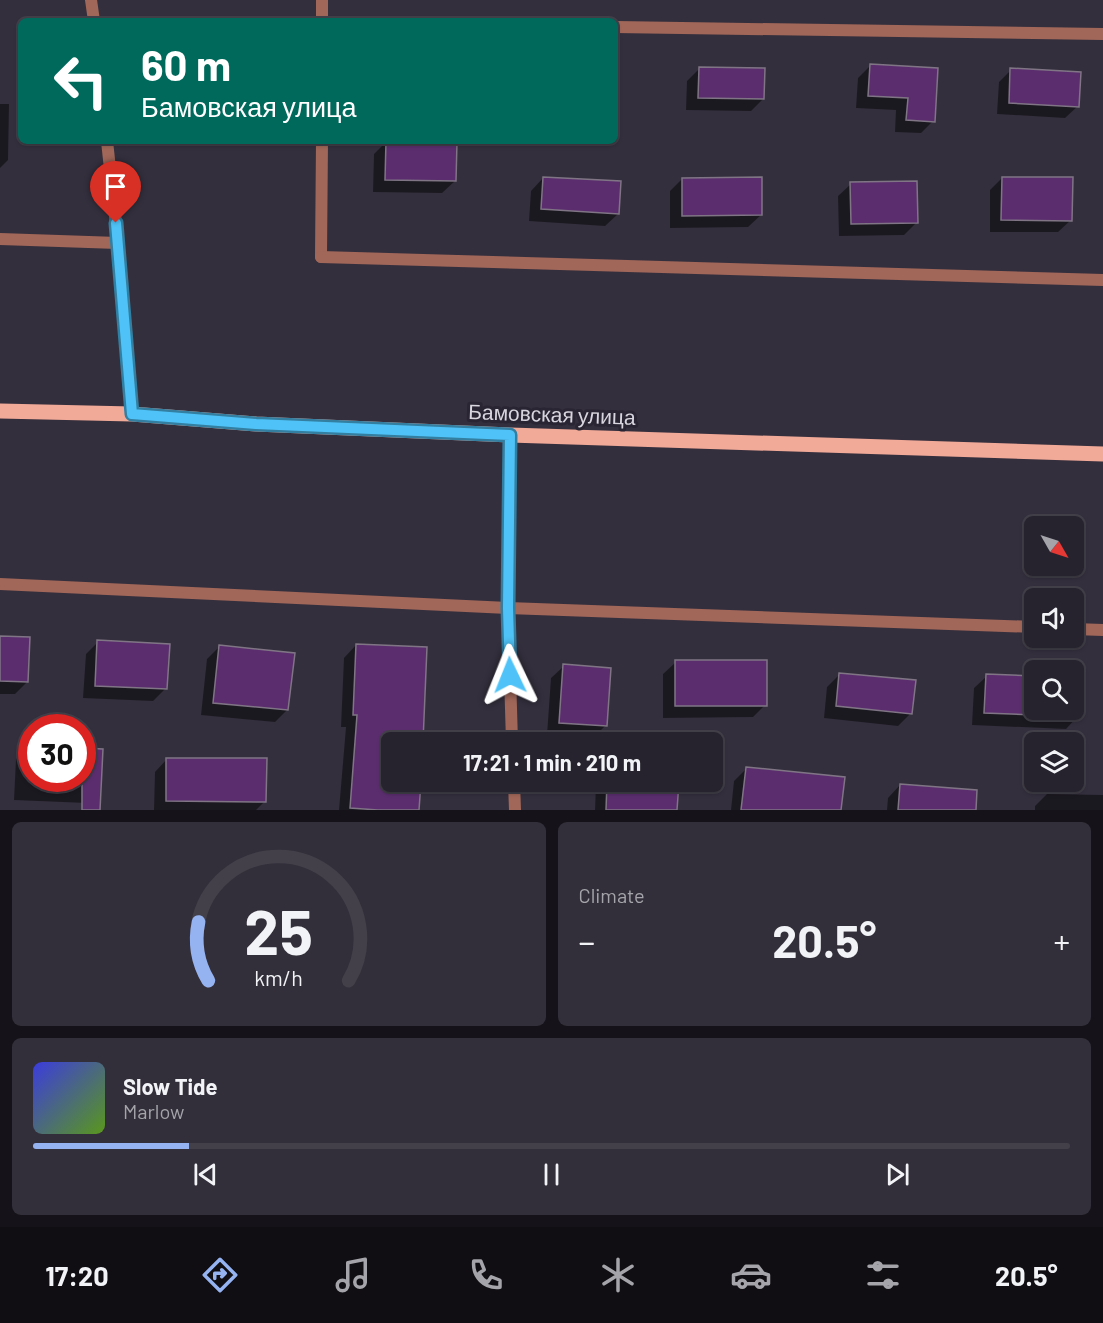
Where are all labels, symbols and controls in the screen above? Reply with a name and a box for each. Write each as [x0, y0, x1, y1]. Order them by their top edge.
text: 60 m [141, 39, 231, 89]
icon: left [42, 42, 120, 120]
text: Бамовская улица [141, 90, 357, 122]
pin [90, 161, 141, 223]
icon: arrive [99, 170, 132, 203]
street label: Бамовская улица [468, 398, 637, 429]
north arrow [1024, 516, 1084, 576]
map controls [1024, 516, 1084, 792]
button: sound [1024, 588, 1084, 648]
position arrow [478, 643, 542, 707]
button: search [1024, 660, 1084, 720]
speed limit sign: 30 [18, 714, 96, 792]
button: layers [1024, 732, 1084, 792]
text: 17:21 · 1 min · 210 m [463, 749, 641, 775]
text: Climate [579, 883, 645, 907]
text: 25 [244, 893, 313, 967]
text: 20.5° [772, 913, 876, 967]
text: − [579, 921, 595, 961]
text: + [1054, 921, 1070, 961]
text: km/h [254, 965, 303, 990]
text: Slow Tide [123, 1073, 218, 1099]
text: Marlow [123, 1099, 184, 1123]
icon: previous [189, 1158, 222, 1191]
icon: pause [535, 1158, 568, 1191]
icon: next [881, 1158, 914, 1191]
icon: directions [199, 1254, 241, 1296]
icon: music [332, 1254, 374, 1296]
icon: phone [465, 1254, 507, 1296]
icon: climate [597, 1254, 639, 1296]
icon: car [730, 1254, 772, 1296]
icon: filters [862, 1254, 904, 1296]
text: 17:20 [45, 1259, 109, 1291]
text: 20.5° [995, 1259, 1058, 1291]

